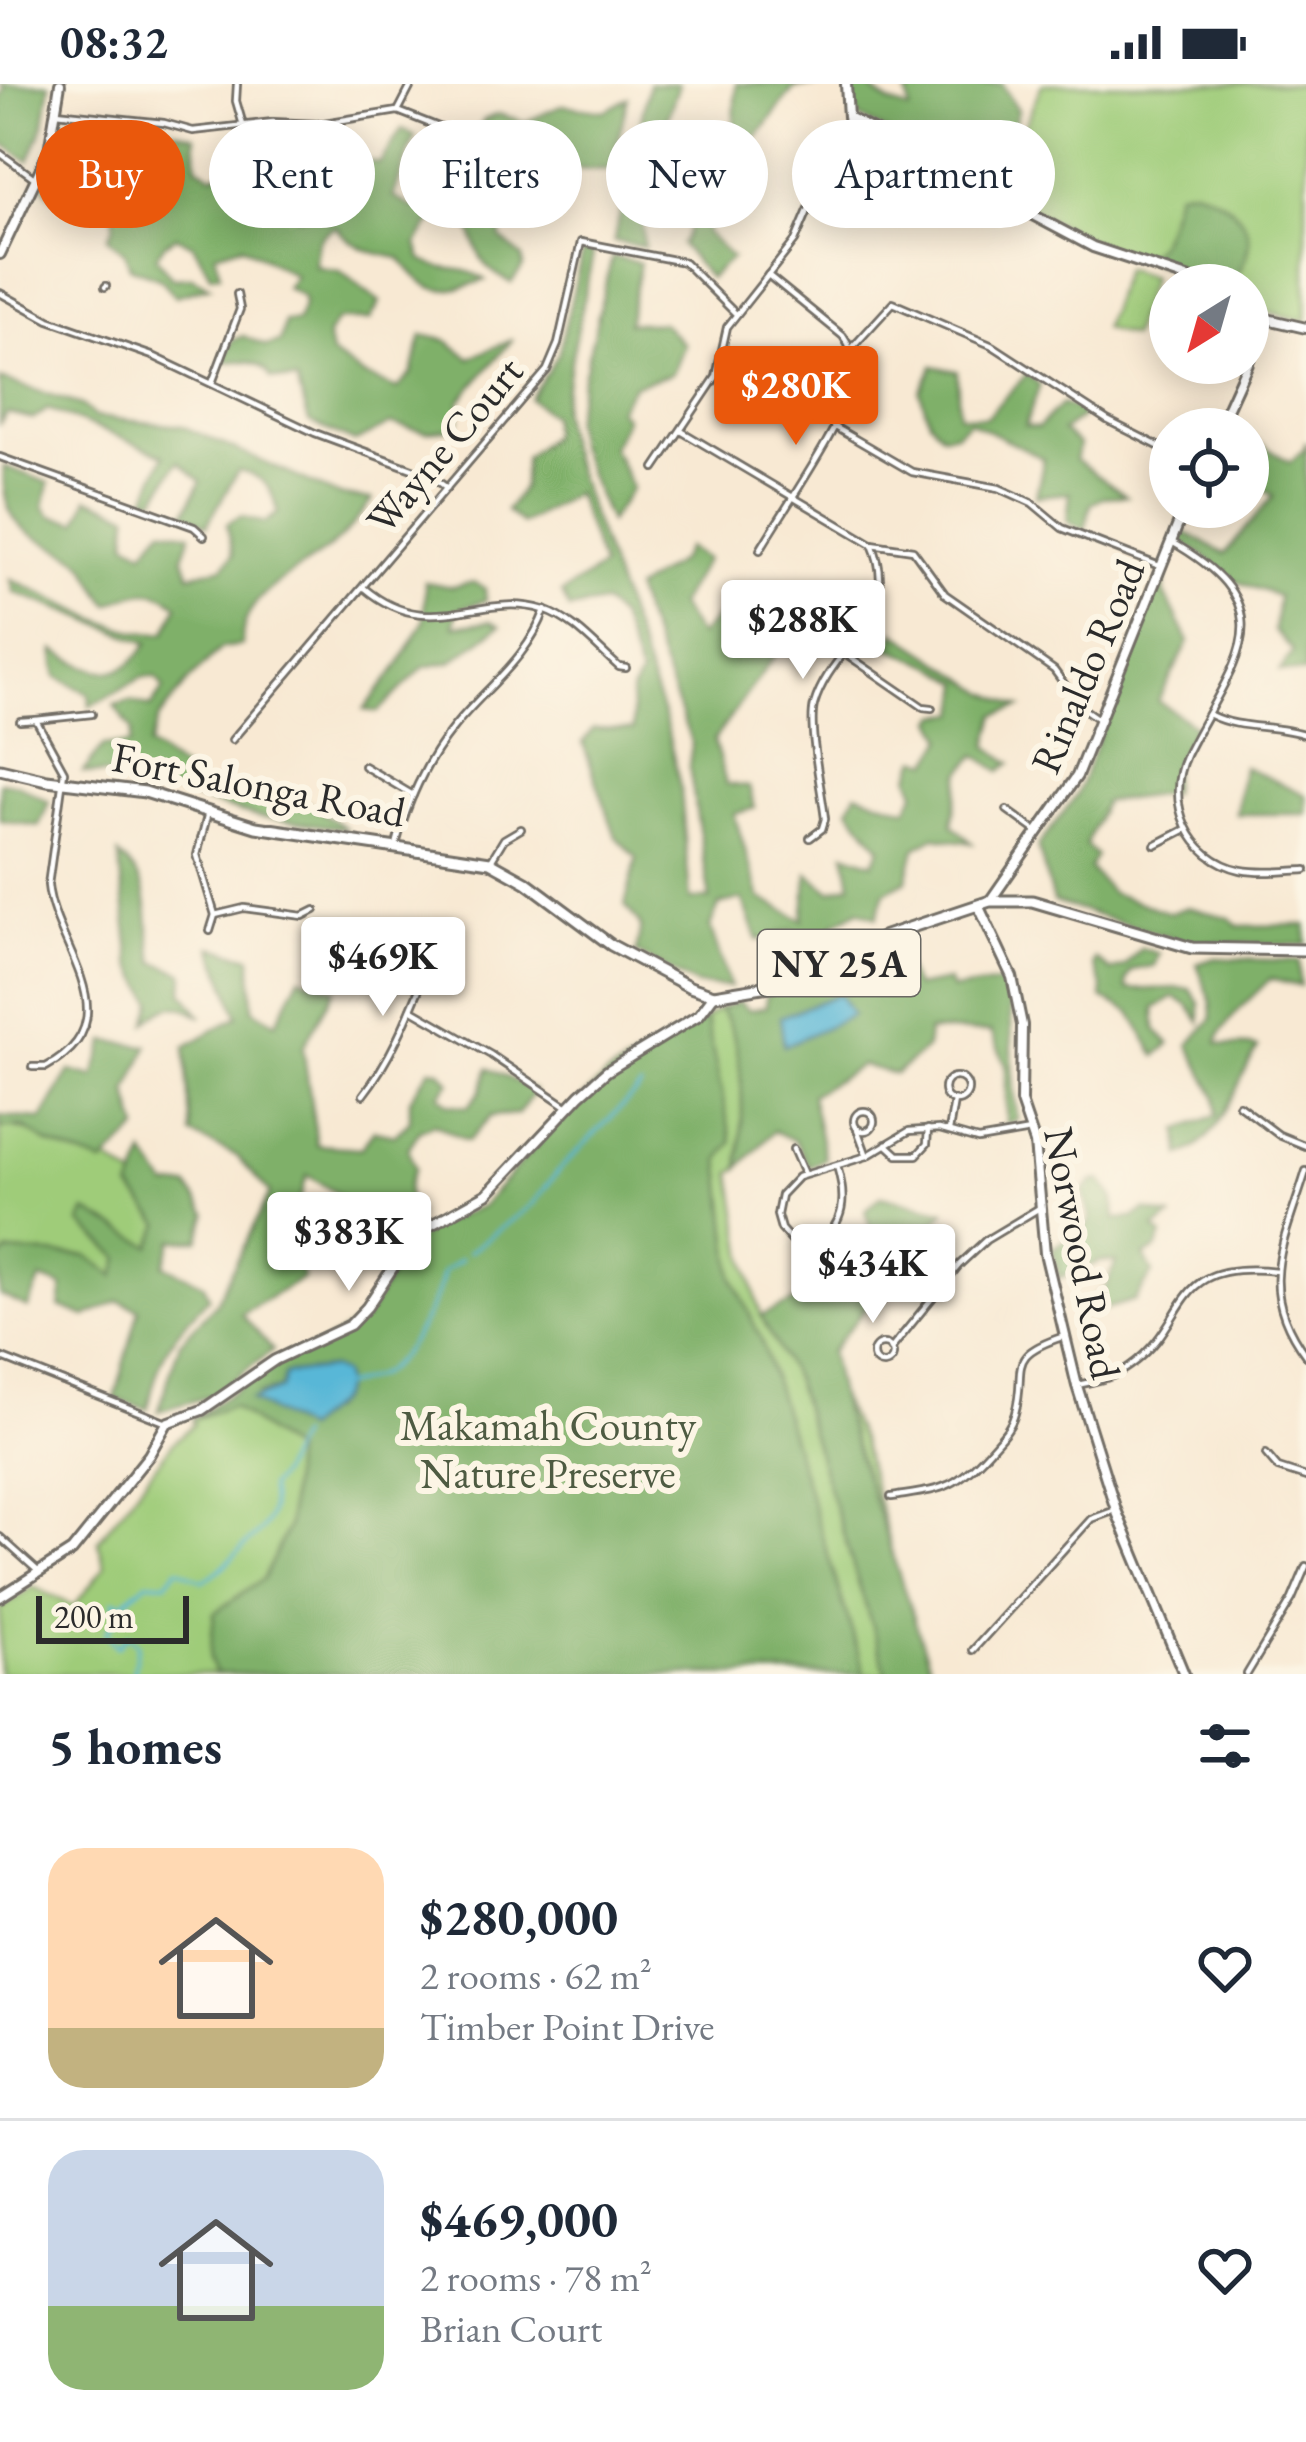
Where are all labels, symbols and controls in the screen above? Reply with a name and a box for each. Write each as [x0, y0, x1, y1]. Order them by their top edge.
text: 08:32 [60, 13, 168, 71]
chip: Buy [36, 120, 185, 228]
chip: Rent [209, 120, 375, 228]
chip: Filters [399, 120, 582, 228]
chip: New [606, 120, 768, 228]
chip: Apartment [792, 120, 1055, 228]
north arrow [1149, 264, 1269, 384]
map controls [1149, 264, 1269, 528]
street label: Wayne Court [354, 345, 535, 546]
pin: $280K [712, 346, 880, 448]
text: $280K [741, 359, 851, 410]
button: locate [1149, 408, 1269, 528]
street label: Rinaldo Road [1018, 550, 1158, 782]
pin: $288K [719, 580, 887, 682]
text: $288K [748, 593, 858, 644]
street label: Fort Salonga Road [108, 729, 411, 840]
pin: $469K [299, 917, 467, 1019]
text: $469K [328, 930, 438, 981]
road number: NY 25A [758, 930, 920, 996]
street label: Norwood Road [1031, 1123, 1134, 1384]
pin: $383K [265, 1192, 433, 1294]
text: $383K [294, 1205, 404, 1256]
pin: $434K [789, 1224, 957, 1326]
text: $434K [818, 1237, 928, 1288]
park label: Makamah County Nature Preserve [400, 1398, 697, 1501]
scale bar [36, 1590, 189, 1643]
text: 200 m [54, 1595, 134, 1638]
text: 5 homes [48, 1713, 222, 1779]
icon: filters [1192, 1713, 1258, 1779]
text: $280,000 [420, 1884, 618, 1950]
icon: home [144, 1896, 288, 2040]
icon: heart [1192, 1935, 1258, 2001]
text: 2 rooms · 62 m² [420, 1950, 652, 2001]
text: Timber Point Drive [420, 2001, 715, 2052]
text: $469,000 [420, 2186, 618, 2252]
icon: home [144, 2198, 288, 2342]
icon: heart [1192, 2237, 1258, 2303]
text: 2 rooms · 78 m² [420, 2252, 652, 2303]
text: Brian Court [420, 2303, 602, 2354]

